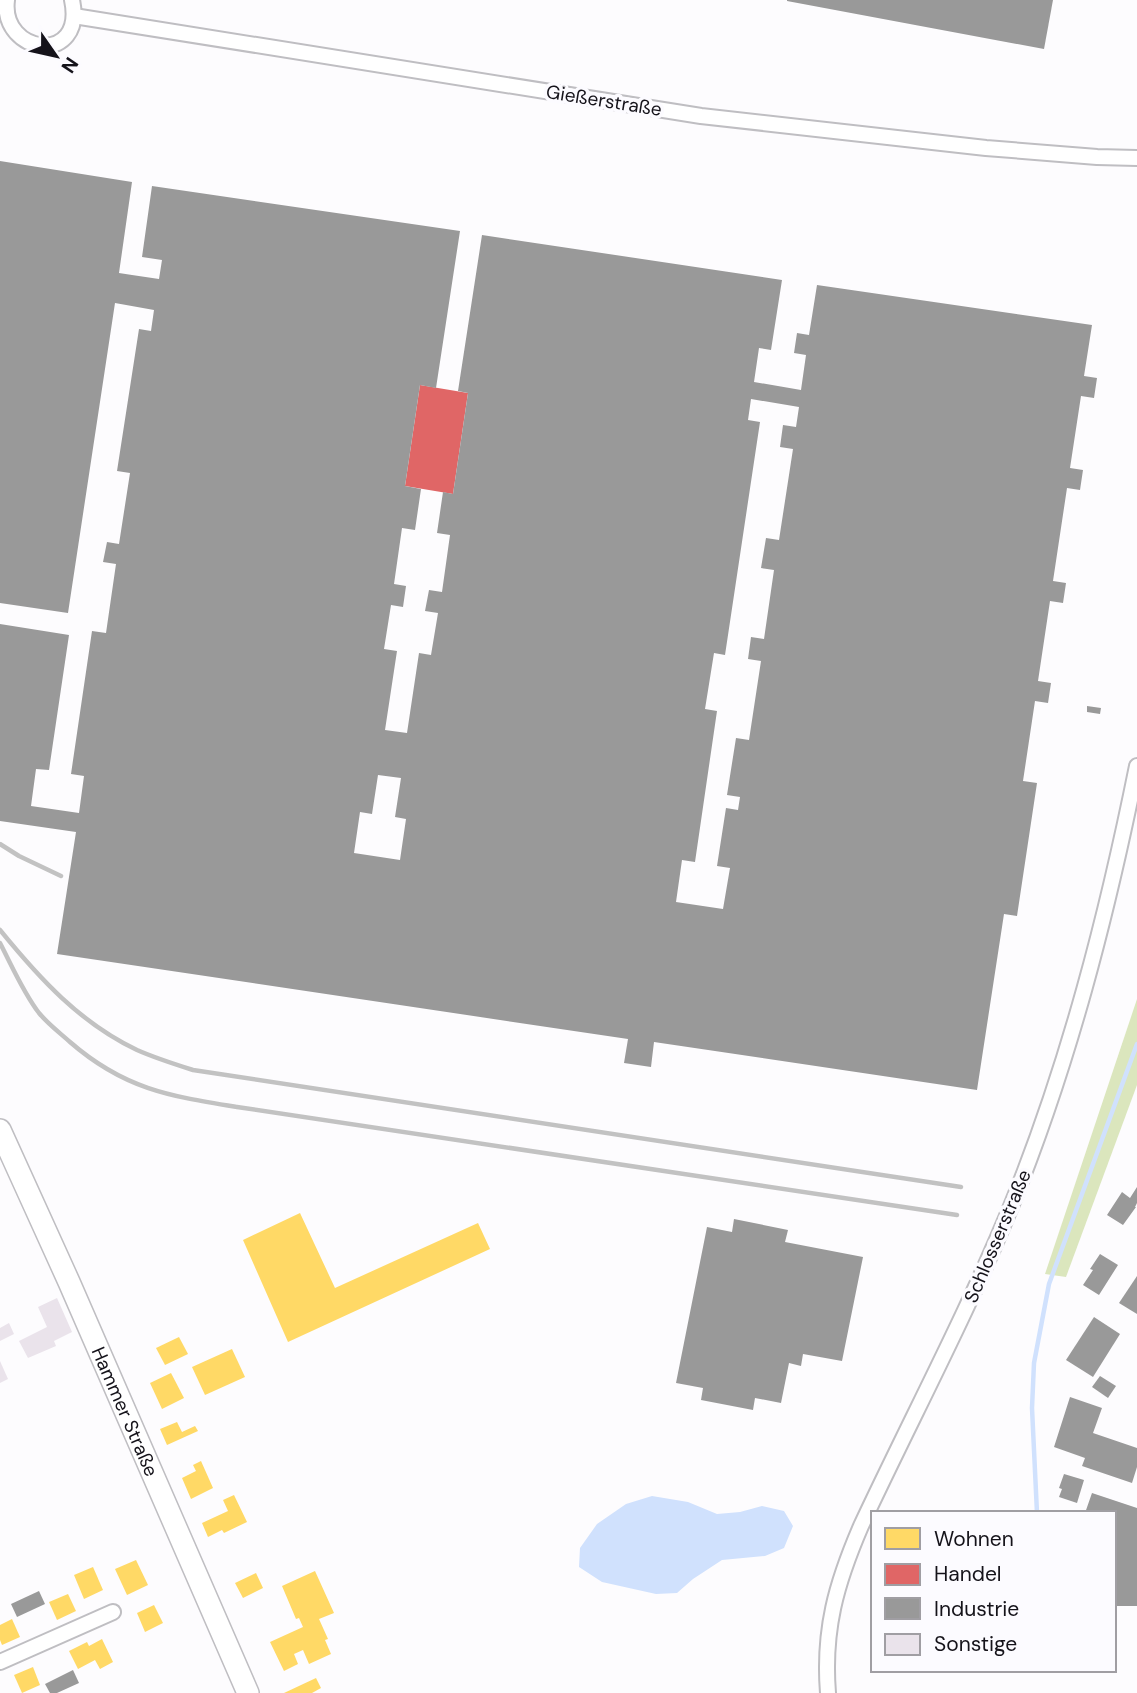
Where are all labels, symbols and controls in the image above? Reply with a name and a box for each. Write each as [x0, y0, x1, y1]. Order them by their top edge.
north arrow [21, 21, 91, 91]
text: N [55, 52, 84, 78]
street label: Gießerstraße [544, 79, 664, 122]
street label: Schlosserstraße [958, 1166, 1037, 1307]
street label: Hammer Straße [86, 1343, 164, 1480]
legend [871, 1511, 1116, 1672]
text: Wohnen [934, 1525, 1014, 1553]
text: Handel [934, 1560, 1002, 1588]
text: Industrie [934, 1595, 1019, 1623]
text: Sonstige [934, 1630, 1017, 1658]

